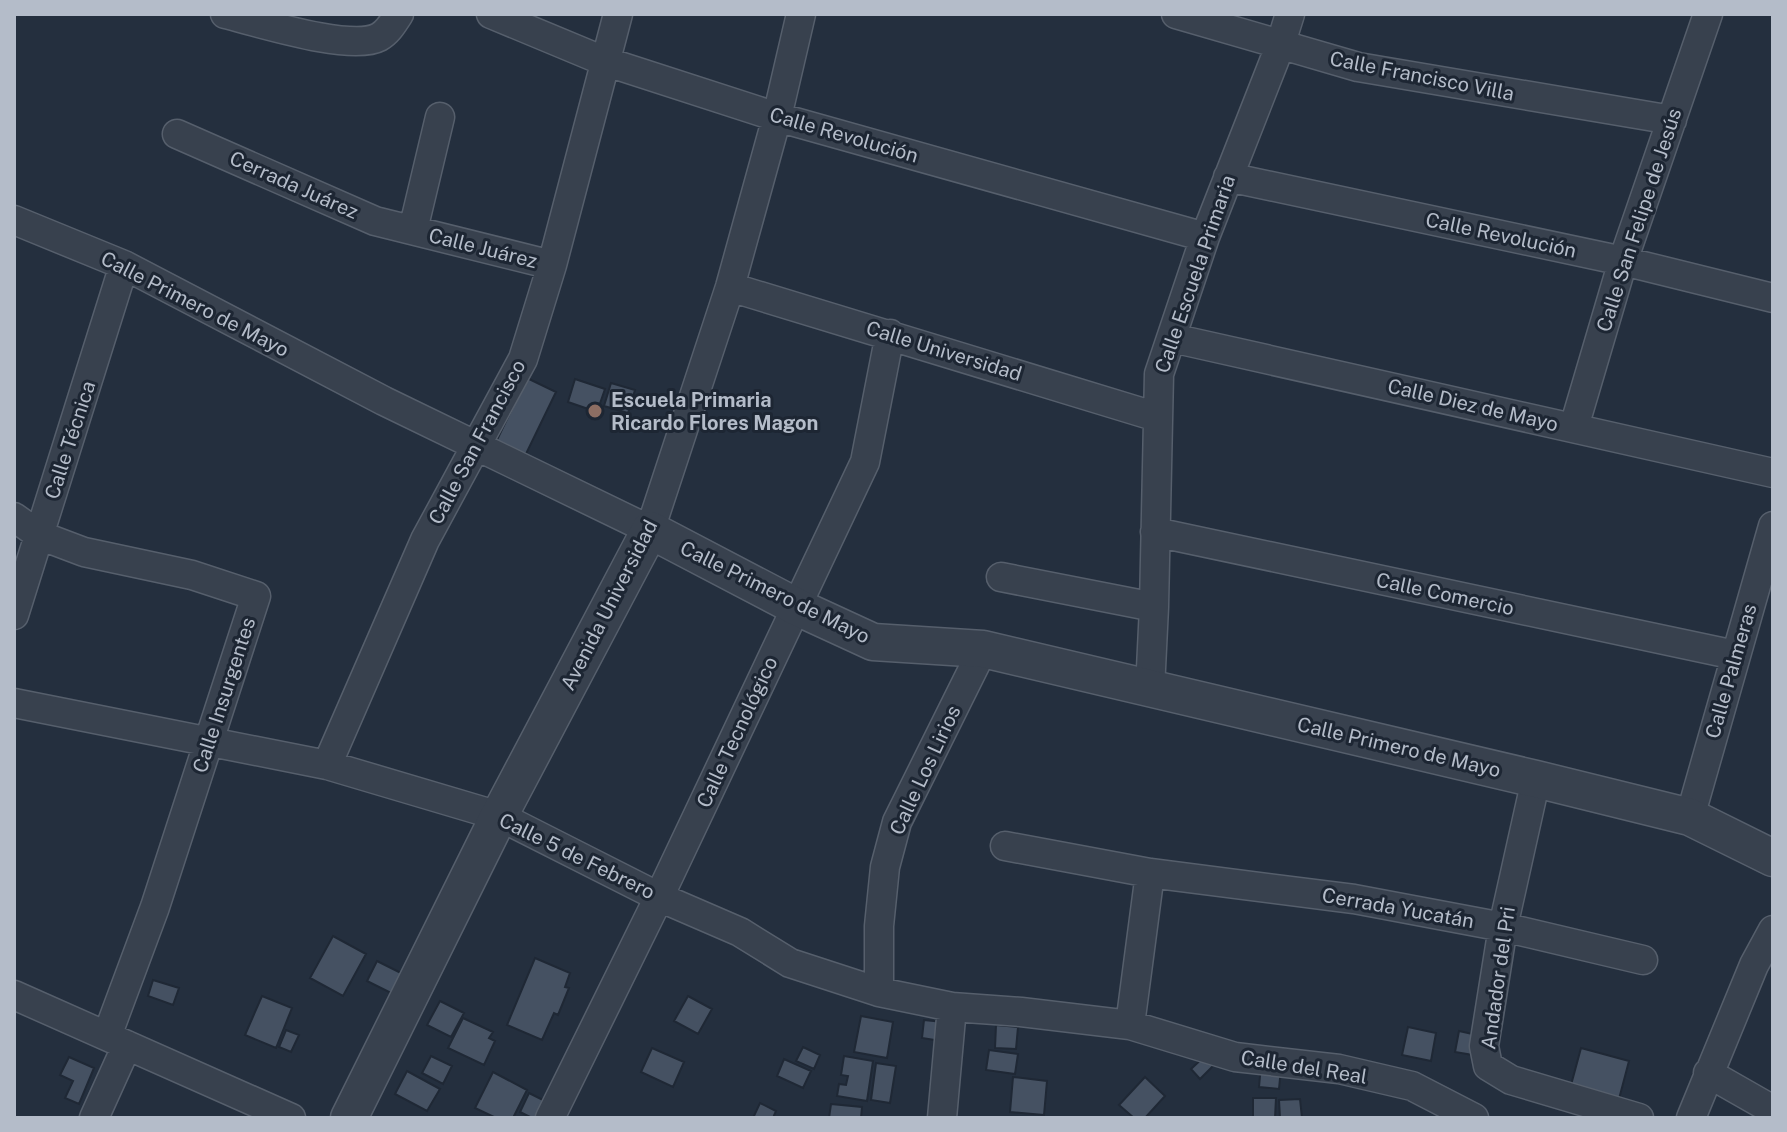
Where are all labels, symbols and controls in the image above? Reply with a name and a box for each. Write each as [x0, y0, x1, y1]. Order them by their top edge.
street label: Calle Francisco Villa [1328, 46, 1516, 106]
street label: Calle Revolución [767, 102, 921, 168]
street label: Calle San Felipe de Jesús [1592, 105, 1686, 335]
street label: Cerrada Juárez [226, 146, 362, 224]
street label: Calle Escuela Primaria [1150, 172, 1240, 376]
street label: Calle Revolución [1423, 207, 1579, 263]
street label: Calle Juárez [426, 223, 540, 273]
street label: Calle Primero de Mayo [97, 246, 293, 362]
street label: Calle Universidad [863, 316, 1025, 386]
street label: Calle San Francisco [424, 356, 530, 528]
street label: Calle Diez de Mayo [1385, 374, 1561, 436]
street label: Calle Técnica [40, 378, 100, 502]
place label: Escuela Primaria Ricardo Flores Magon [611, 388, 818, 435]
marker: Escuela Primaria Ricardo Flores Magon [586, 402, 604, 420]
street label: Avenida Universidad [556, 516, 662, 694]
street label: Calle Primero de Mayo [676, 536, 874, 648]
street label: Calle Comercio [1374, 568, 1516, 620]
street label: Calle Palmeras [1700, 601, 1762, 741]
street label: Calle Insurgentes [188, 614, 260, 776]
street label: Calle Tecnológico [692, 653, 782, 811]
street label: Calle Los Lirios [885, 701, 965, 839]
street label: Calle Primero de Mayo [1295, 712, 1503, 782]
street label: Calle 5 de Febrero [495, 808, 659, 904]
street label: Cerrada Yucatán [1320, 883, 1476, 933]
street label: Andador del Pri [1476, 905, 1520, 1051]
street label: Calle del Real [1239, 1045, 1369, 1089]

